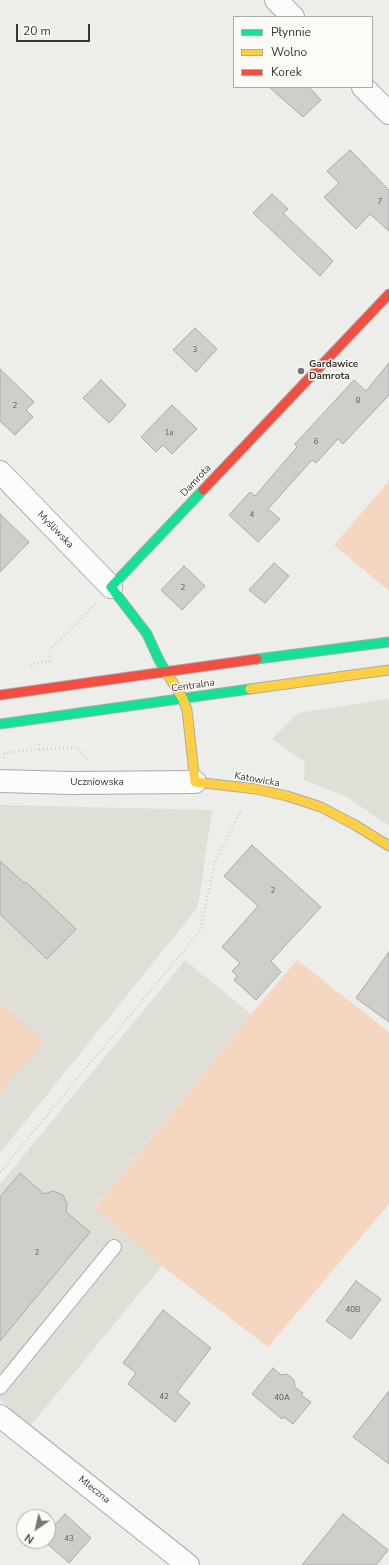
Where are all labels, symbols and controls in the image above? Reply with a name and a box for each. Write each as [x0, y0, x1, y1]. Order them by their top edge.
scale bar [18, 16, 92, 42]
legend [233, 16, 373, 88]
text: 20 m [23, 23, 51, 39]
text: Płynnie [271, 24, 311, 40]
text: Wolno [271, 44, 307, 60]
text: Korek [271, 64, 302, 80]
house number: 7 [378, 197, 382, 207]
house number: 3 [193, 345, 197, 355]
place label: Gardawice Damrota [309, 359, 358, 382]
marker: Gardawice Damrota [296, 366, 306, 376]
house number: 8 [356, 396, 360, 406]
house number: 2 [13, 401, 17, 411]
house number: 1a [164, 428, 174, 438]
house number: 6 [314, 437, 318, 447]
street label: Damrota [178, 463, 214, 499]
street label: Myśliwska [34, 509, 76, 551]
house number: 4 [250, 510, 254, 520]
house number: 2 [181, 583, 185, 593]
street label: Centralna [171, 677, 215, 695]
street label: Katowicka [233, 770, 281, 790]
street label: Uczniowska [70, 777, 124, 789]
house number: 2 [271, 886, 275, 896]
house number: 2 [35, 1248, 39, 1258]
house number: 40B [345, 1305, 361, 1315]
house number: 42 [159, 1392, 169, 1402]
house number: 40A [274, 1393, 290, 1403]
street label: Mleczna [76, 1474, 112, 1506]
north arrow [16, 1509, 56, 1549]
text: N [22, 1530, 37, 1547]
house number: 43 [64, 1534, 74, 1544]

